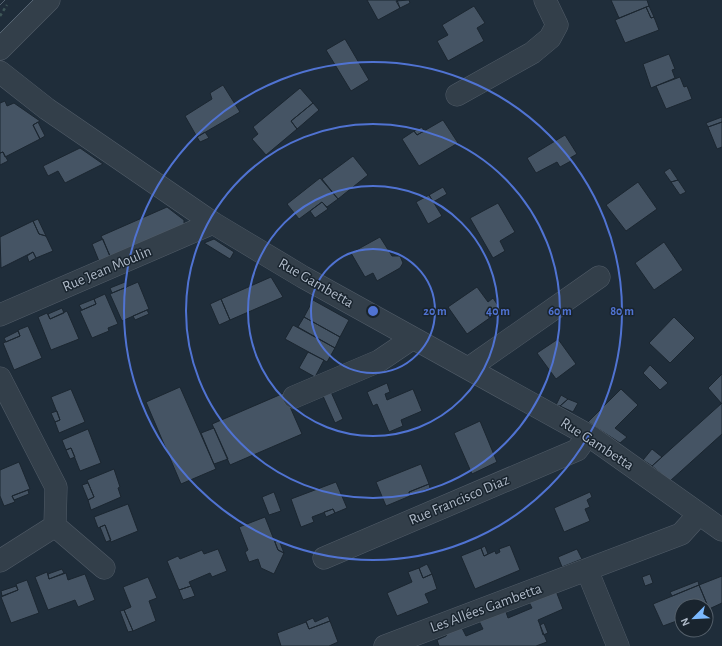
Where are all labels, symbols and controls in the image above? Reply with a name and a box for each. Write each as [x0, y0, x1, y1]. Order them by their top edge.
street label: Rue Jean Moulin [60, 244, 154, 294]
street label: Rue Gambetta [276, 256, 356, 310]
centre of rings [366, 304, 380, 318]
text: 20 m [423, 305, 447, 317]
text: 40 m [486, 305, 510, 317]
text: 60 m [548, 305, 572, 317]
text: 80 m [610, 305, 634, 317]
street label: Rue Gambetta [558, 415, 636, 473]
street label: Rue Francisco Diaz [407, 472, 511, 528]
street label: Les Allées Gambetta [428, 581, 544, 635]
north arrow [674, 598, 714, 638]
text: N [679, 616, 692, 628]

